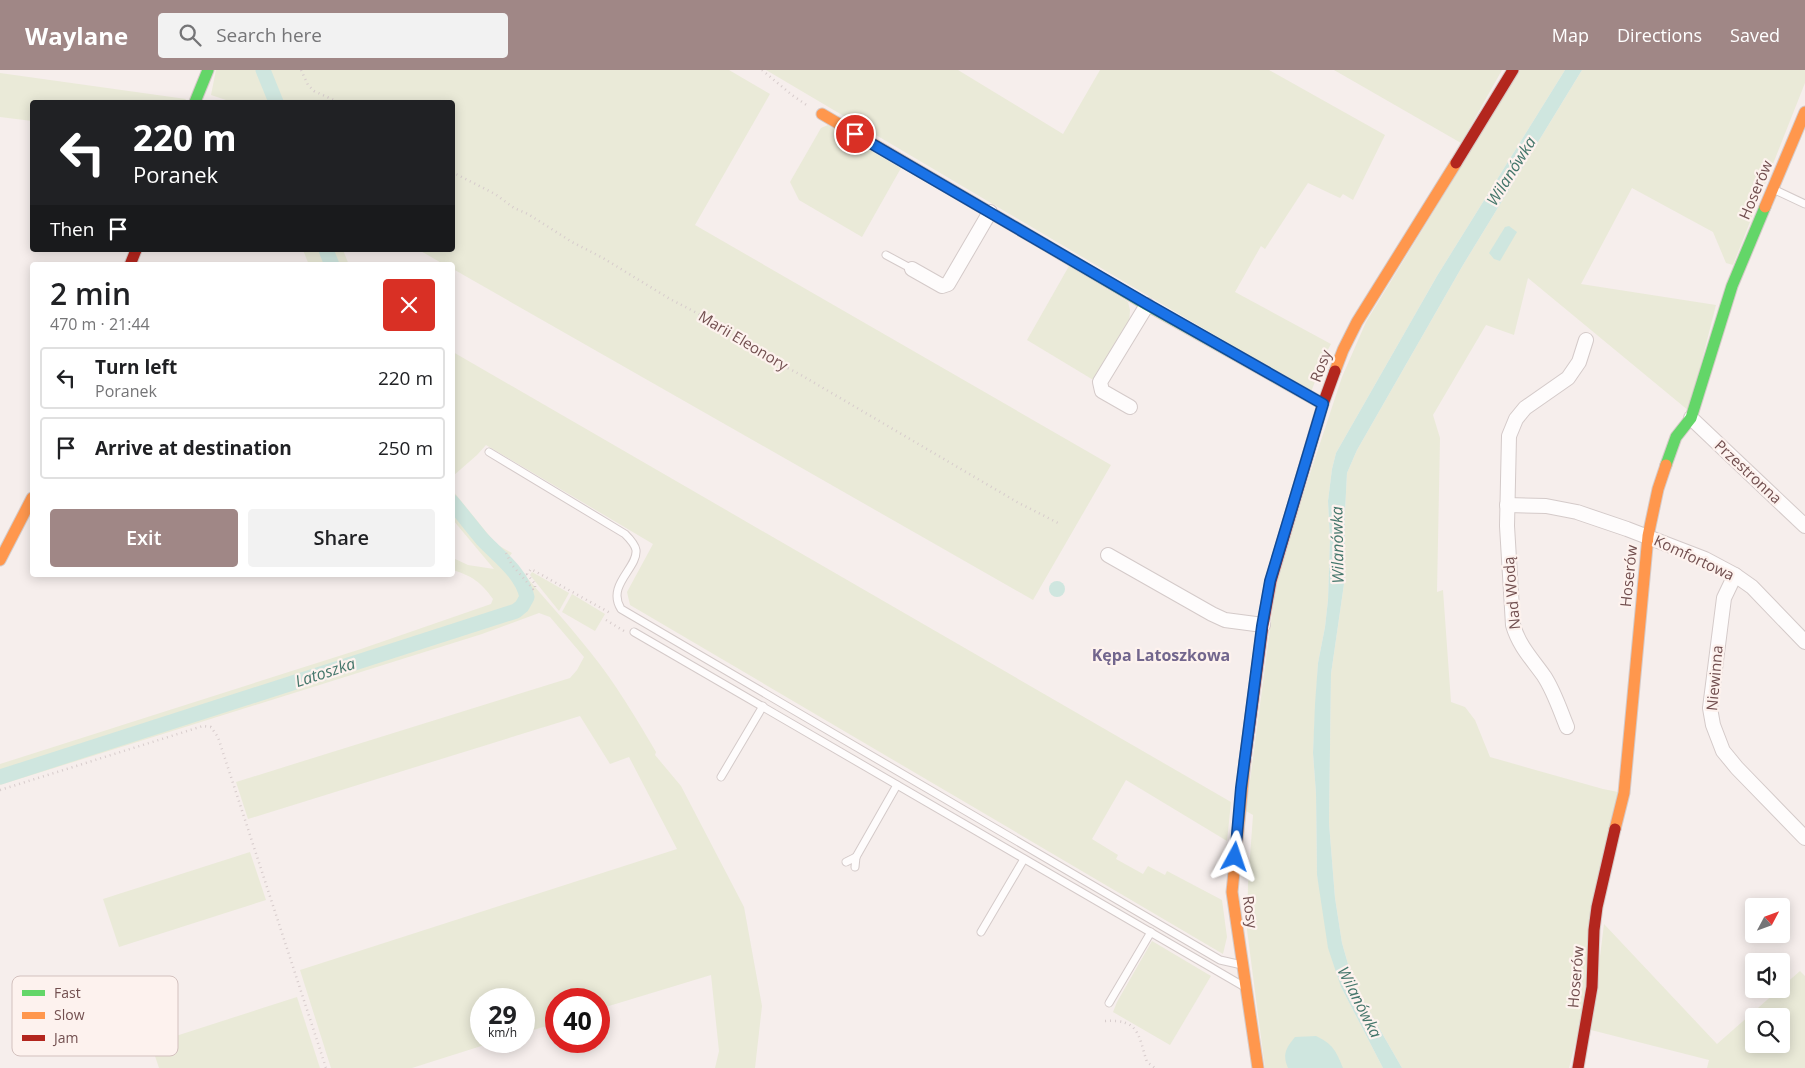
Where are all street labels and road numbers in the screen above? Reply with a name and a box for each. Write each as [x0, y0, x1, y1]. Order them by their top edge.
street label: Hoserów [1734, 157, 1777, 222]
street label: Marii Eleonory [695, 306, 792, 375]
street label: Rosy [1305, 346, 1335, 385]
street label: Przestronna [1711, 435, 1787, 508]
street label: Komfortowa [1651, 530, 1738, 584]
street label: Hoserów [1615, 543, 1641, 608]
street label: Nad Wodą [1498, 556, 1524, 630]
street label: Niewinna [1701, 644, 1727, 711]
street label: Rosy [1239, 894, 1263, 930]
street label: Hoserów [1562, 945, 1588, 1009]

